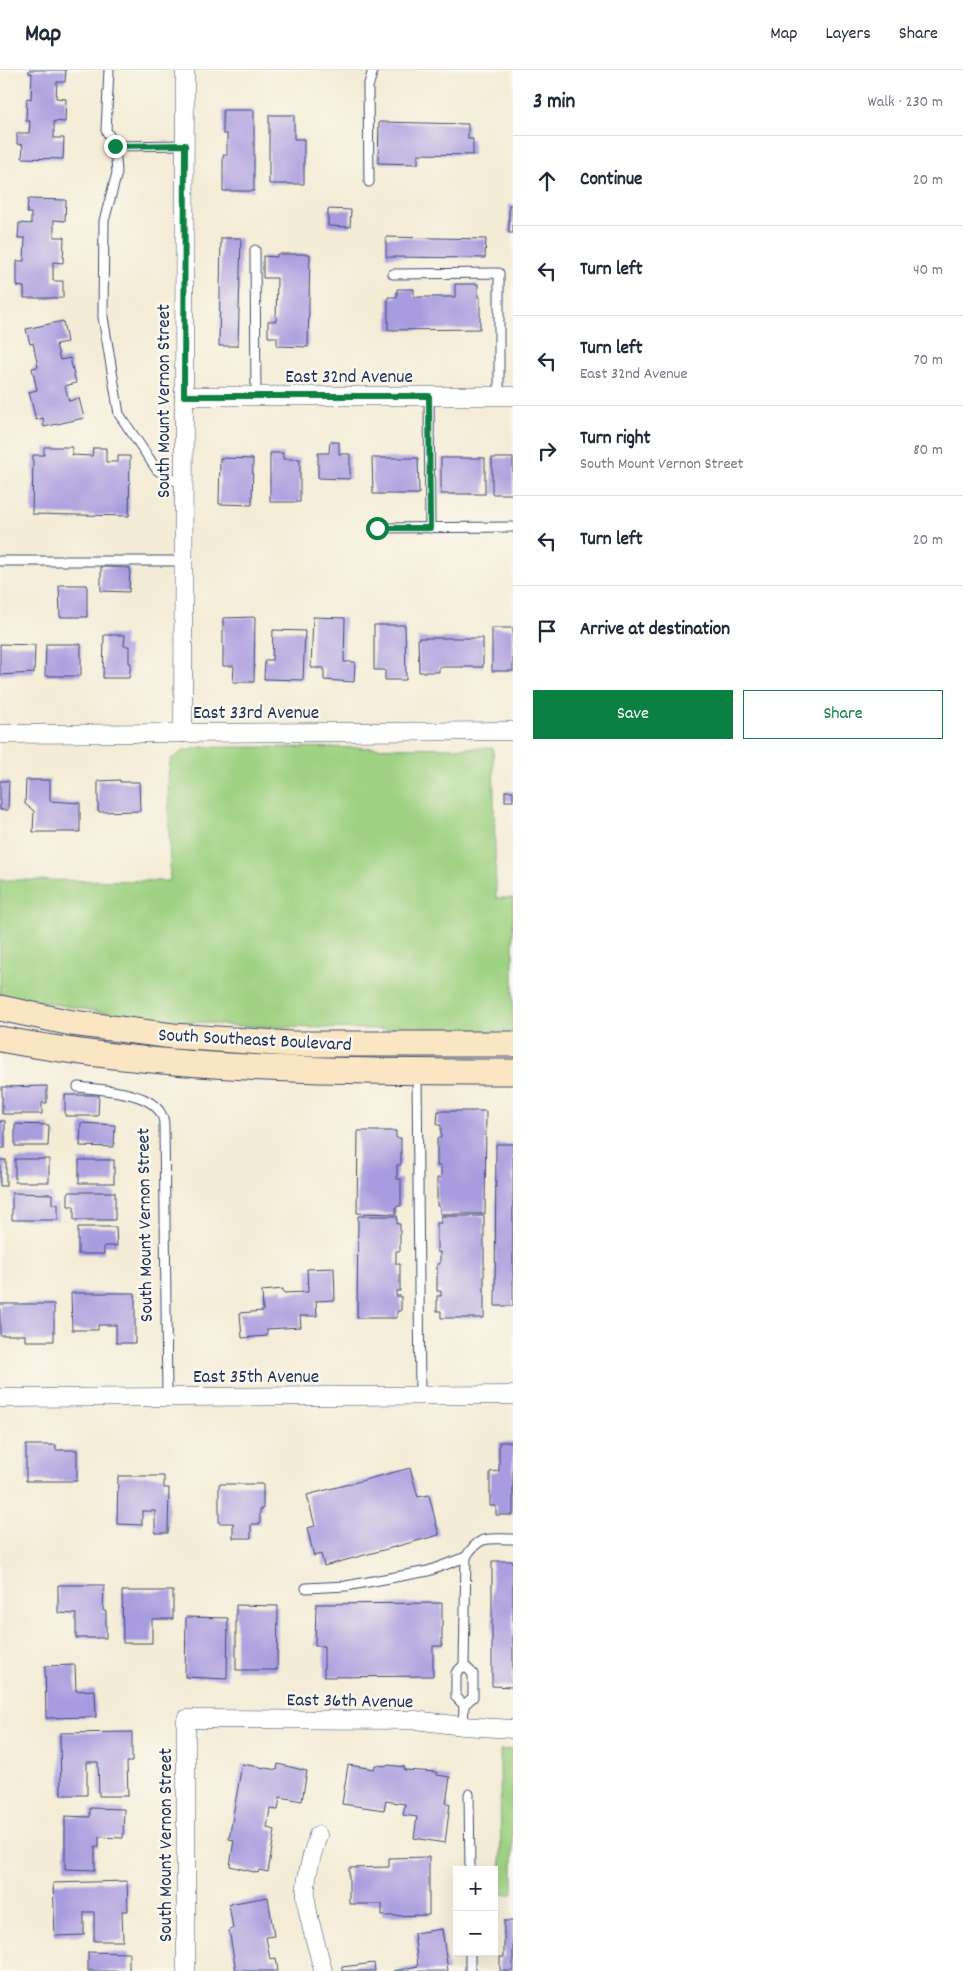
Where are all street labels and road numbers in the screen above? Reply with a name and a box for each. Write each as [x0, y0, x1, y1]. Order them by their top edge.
street label: South Mount Vernon Street [152, 304, 179, 498]
street label: East 32nd Avenue [285, 365, 413, 392]
street label: East 33rd Avenue [193, 701, 319, 728]
street label: South Southeast Boulevard [157, 1023, 352, 1060]
street label: South Mount Vernon Street [131, 1128, 162, 1322]
street label: East 35th Avenue [193, 1365, 319, 1392]
street label: East 36th Avenue [286, 1688, 414, 1717]
street label: South Mount Vernon Street [154, 1748, 181, 1942]

